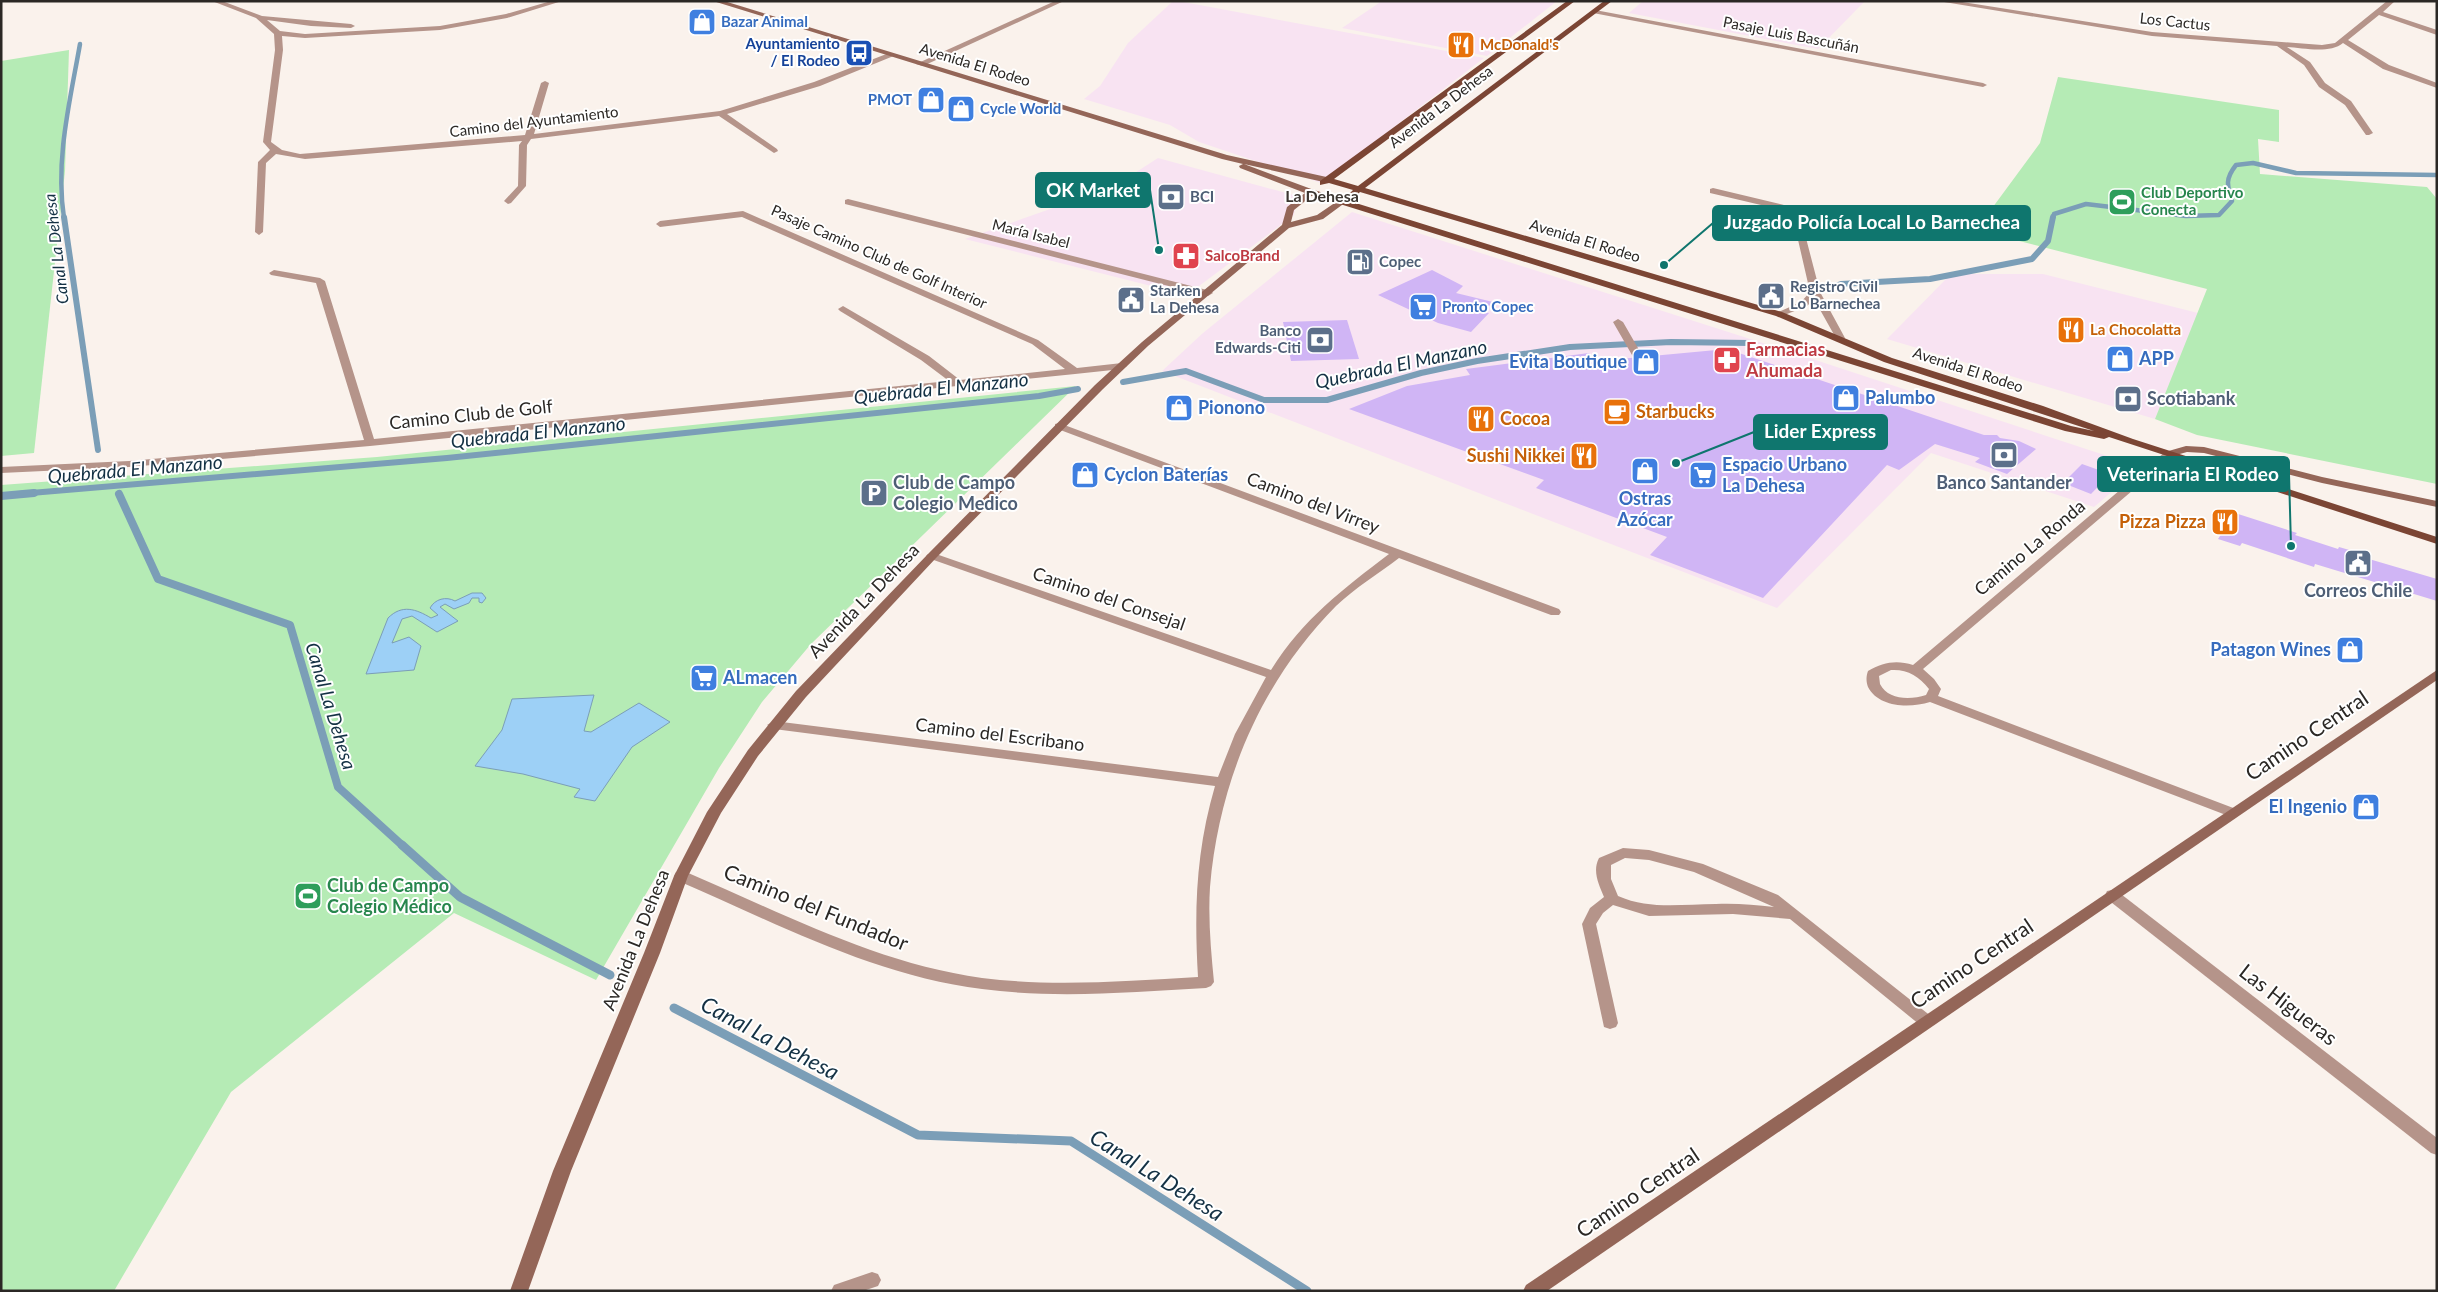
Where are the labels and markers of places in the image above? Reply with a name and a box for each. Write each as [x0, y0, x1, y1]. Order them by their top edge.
shop icon: Bazar Animal [687, 7, 717, 37]
place label: Bazar Animal [721, 12, 808, 30]
restaurant icon: McDonald's [1446, 30, 1476, 60]
place label: Ayuntamiento / El Rodeo [744, 34, 840, 69]
place label: McDonald's [1480, 35, 1559, 53]
bus stop icon: Ayuntamiento / El Rodeo [844, 38, 874, 68]
shop icon: PMOT [916, 85, 946, 115]
place label: PMOT [868, 90, 912, 108]
shop icon: Cycle World [946, 94, 976, 124]
place label: Cycle World [980, 99, 1061, 117]
callout: OK Market [1036, 173, 1150, 207]
bank icon: BCI [1156, 182, 1186, 212]
place label: Club Deportivo Conecta [2141, 183, 2244, 218]
place label: BCI [1190, 187, 1214, 205]
sports icon: Club Deportivo Conecta [2107, 187, 2137, 217]
callout: Juzgado Policía Local Lo Barnechea [1713, 206, 2030, 240]
pharmacy icon: SalcoBrand [1171, 241, 1201, 271]
place label: SalcoBrand [1205, 246, 1280, 264]
fuel station icon: Copec [1345, 247, 1375, 277]
place label: Copec [1379, 252, 1421, 270]
place label: Registro Civil Lo Barnechea [1790, 277, 1880, 312]
place label: Starken La Dehesa [1150, 281, 1219, 316]
public building icon: Registro Civil Lo Barnechea [1756, 281, 1786, 311]
public building icon: Starken La Dehesa [1116, 285, 1146, 315]
supermarket icon: Pronto Copec [1408, 292, 1438, 322]
place label: Pronto Copec [1442, 297, 1533, 315]
restaurant icon: La Chocolatta [2056, 315, 2086, 345]
place label: La Chocolatta [2090, 320, 2181, 338]
place label: Banco Edwards-Citi [1215, 321, 1301, 356]
bank icon: Banco Edwards-Citi [1305, 325, 1335, 355]
place label: Farmacias Ahumada [1745, 338, 1825, 381]
shop icon: APP [2105, 344, 2135, 374]
pharmacy icon: Farmacias Ahumada [1712, 345, 1742, 375]
shop icon: Evita Boutique [1631, 347, 1661, 377]
place label: APP [2138, 347, 2174, 369]
place label: Evita Boutique [1509, 350, 1627, 372]
shop icon: Palumbo [1831, 383, 1861, 413]
bank icon: Scotiabank [2113, 384, 2143, 414]
place label: Palumbo [1865, 386, 1935, 408]
place label: Scotiabank [2147, 387, 2236, 409]
shop icon: Pionono [1164, 393, 1194, 423]
place label: Pionono [1198, 396, 1265, 418]
cafe icon: Starbucks [1602, 397, 1632, 427]
place label: Starbucks [1636, 400, 1715, 422]
restaurant icon: Cocoa [1466, 404, 1496, 434]
place label: Cocoa [1500, 407, 1550, 429]
callout: Lider Express [1754, 415, 1887, 449]
bank icon: Banco Santander [1989, 440, 2019, 470]
restaurant icon: Sushi Nikkei [1569, 441, 1599, 471]
place label: Sushi Nikkei [1467, 444, 1565, 466]
place label: Espacio Urbano La Dehesa [1722, 453, 1847, 496]
shop icon: Ostras Azócar [1630, 456, 1660, 486]
callout: Veterinaria El Rodeo [2098, 457, 2289, 491]
shop icon: Cyclon Baterías [1070, 460, 1100, 490]
supermarket icon: Espacio Urbano La Dehesa [1688, 460, 1718, 490]
place label: Cyclon Baterías [1104, 463, 1228, 485]
place label: Club de Campo Colegio Medico [893, 471, 1018, 514]
place label: Banco Santander [1936, 471, 2072, 493]
parking icon: Club de Campo Colegio Medico [859, 478, 889, 508]
place label: Ostras Azócar [1616, 487, 1673, 530]
restaurant icon: Pizza Pizza [2210, 507, 2240, 537]
place label: Pizza Pizza [2119, 510, 2206, 532]
public building icon: Correos Chile [2343, 548, 2373, 578]
place label: Correos Chile [2304, 579, 2412, 601]
shop icon: Patagon Wines [2335, 635, 2365, 665]
place label: Patagon Wines [2210, 638, 2331, 660]
supermarket icon: ALmacen [689, 663, 719, 693]
place label: ALmacen [722, 666, 797, 688]
shop icon: El Ingenio [2351, 792, 2381, 822]
place label: El Ingenio [2268, 795, 2347, 817]
place label: Club de Campo Colegio Médico [327, 874, 452, 917]
sports icon: Club de Campo Colegio Médico [293, 881, 323, 911]

